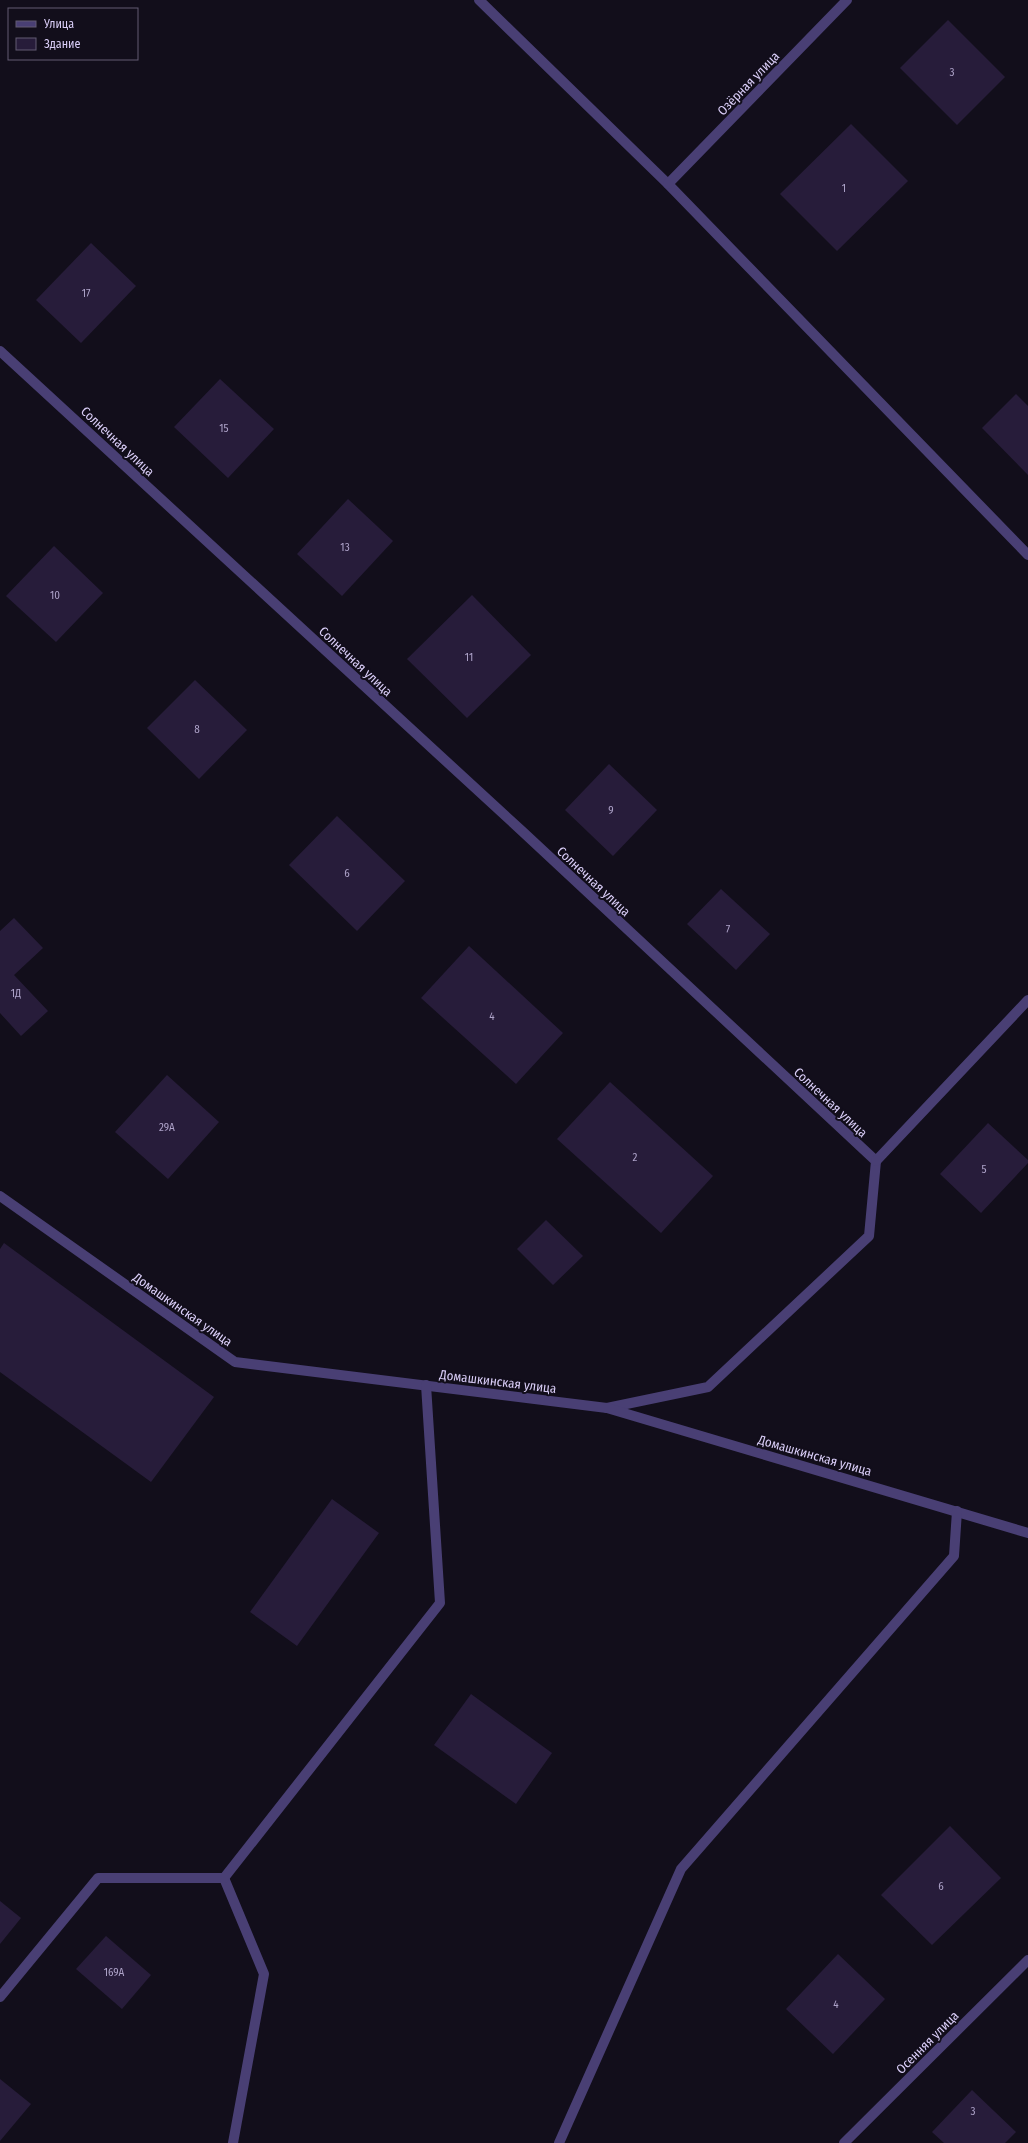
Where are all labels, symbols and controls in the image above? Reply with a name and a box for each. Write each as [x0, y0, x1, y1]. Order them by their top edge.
legend [8, 8, 138, 60]
text: Улица [43, 17, 74, 31]
text: Здание [44, 37, 80, 51]
street label: Озёрная улица [714, 48, 782, 118]
house number: 3 [950, 66, 955, 79]
house number: 1 [842, 182, 846, 195]
house number: 17 [82, 287, 91, 300]
street label: Солнечная улица [78, 404, 157, 479]
house number: 15 [219, 422, 229, 435]
house number: 13 [340, 541, 350, 554]
house number: 10 [50, 589, 60, 602]
street label: Солнечная улица [316, 624, 395, 699]
house number: 11 [465, 651, 473, 664]
house number: 8 [194, 723, 200, 736]
house number: 9 [608, 804, 614, 817]
street label: Солнечная улица [554, 844, 633, 919]
house number: 6 [344, 867, 350, 880]
house number: 7 [726, 923, 731, 936]
house number: 1Д [11, 987, 21, 1000]
house number: 4 [489, 1010, 495, 1023]
street label: Солнечная улица [791, 1065, 870, 1140]
house number: 29А [159, 1121, 175, 1134]
house number: 2 [633, 1151, 638, 1164]
house number: 5 [981, 1163, 987, 1176]
street label: Домашкинская улица [129, 1269, 235, 1349]
street label: Домашкинская улица [438, 1367, 557, 1396]
street label: Домашкинская улица [755, 1432, 873, 1479]
house number: 6 [938, 1880, 944, 1893]
house number: 169А [104, 1966, 125, 1979]
house number: 4 [833, 1998, 839, 2011]
street label: Осенняя улица [893, 2008, 962, 2077]
house number: 3 [971, 2105, 976, 2118]

